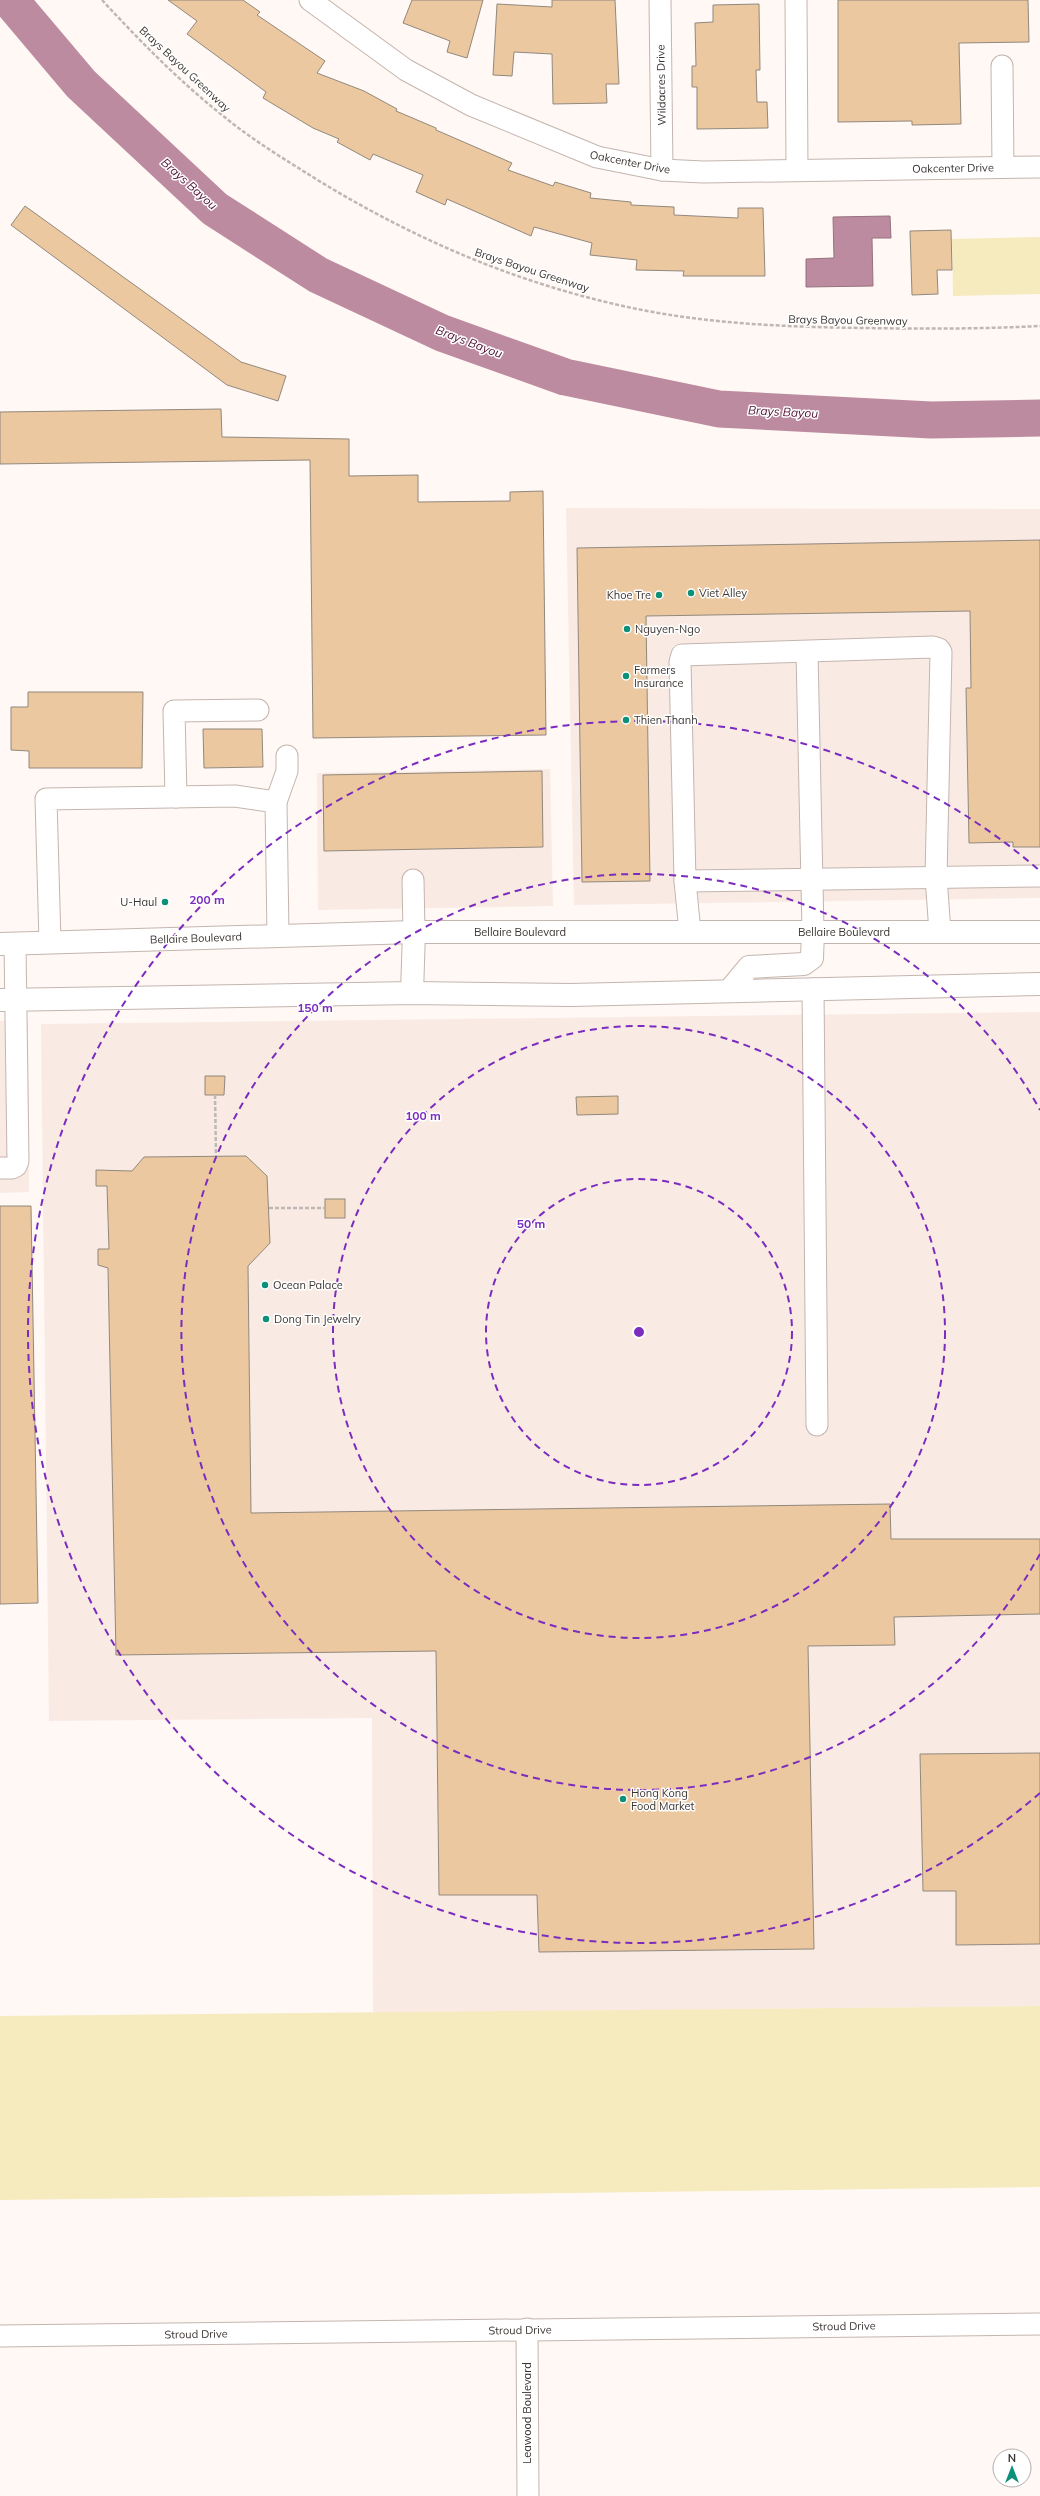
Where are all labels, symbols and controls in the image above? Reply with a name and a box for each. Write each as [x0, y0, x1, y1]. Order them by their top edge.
street label: Brays Bayou Greenway [137, 23, 234, 115]
street label: Wildacres Drive [653, 44, 669, 126]
street label: Oakcenter Drive [589, 147, 671, 177]
water label: Brays Bayou [158, 155, 221, 213]
street label: Oakcenter Drive [912, 160, 994, 176]
street label: Brays Bayou Greenway [473, 245, 591, 295]
street label: Brays Bayou Greenway [788, 312, 908, 328]
water label: Brays Bayou [434, 322, 505, 361]
water label: Brays Bayou [748, 402, 819, 421]
place label: Viet Alley [699, 586, 747, 600]
place label: Khoe Tre [607, 588, 651, 602]
marker: Viet Alley [686, 588, 696, 598]
marker: Khoe Tre [654, 590, 664, 600]
place label: Nguyen-Ngo [635, 622, 700, 636]
marker: Nguyen-Ngo [622, 624, 632, 634]
place label: Farmers Insurance [634, 663, 683, 690]
marker: Farmers Insurance [621, 671, 631, 681]
place label: Thien Thanh [634, 713, 698, 727]
marker: Thien Thanh [621, 715, 631, 725]
text: 200 m [189, 892, 225, 907]
place label: U-Haul [120, 895, 157, 909]
marker: U-Haul [160, 897, 170, 907]
street label: Bellaire Boulevard [474, 925, 566, 939]
street label: Bellaire Boulevard [798, 925, 890, 939]
street label: Bellaire Boulevard [150, 929, 242, 947]
text: 150 m [297, 1000, 333, 1015]
text: 100 m [405, 1108, 441, 1123]
text: 50 m [517, 1216, 545, 1231]
place label: Ocean Palace [273, 1278, 343, 1292]
marker: Ocean Palace [260, 1280, 270, 1290]
place label: Dong Tin Jewelry [274, 1312, 361, 1326]
marker: Dong Tin Jewelry [261, 1314, 271, 1324]
centre of rings [632, 1325, 646, 1339]
place label: Hong Kong Food Market [631, 1786, 695, 1813]
marker: Hong Kong Food Market [618, 1794, 628, 1804]
street label: Stroud Drive [812, 2318, 876, 2334]
street label: Stroud Drive [488, 2322, 552, 2338]
street label: Stroud Drive [164, 2326, 228, 2342]
street label: Leawood Boulevard [520, 2362, 534, 2464]
north arrow [992, 2448, 1032, 2488]
text: N [1008, 2451, 1016, 2465]

